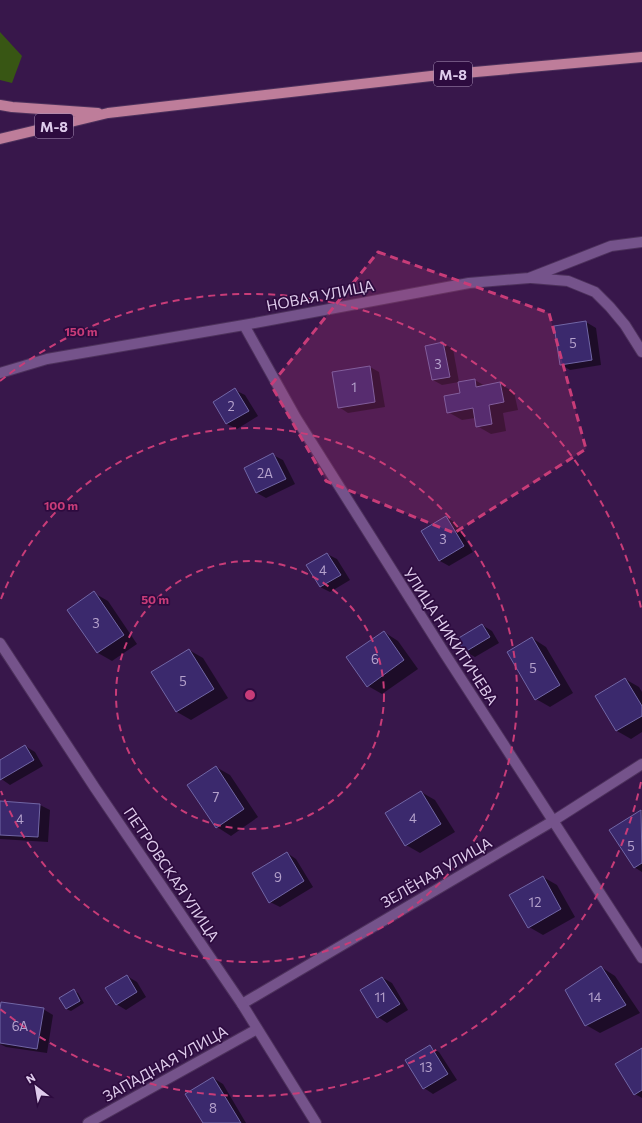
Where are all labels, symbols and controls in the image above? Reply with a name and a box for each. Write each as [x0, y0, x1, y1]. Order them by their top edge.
road number: М-8 [434, 62, 472, 86]
road number: М-8 [35, 114, 73, 138]
street label: НОВАЯ УЛИЦА [265, 276, 375, 314]
text: 150 m [64, 324, 98, 338]
house number: 5 [569, 335, 577, 351]
house number: 3 [434, 356, 442, 372]
house number: 1 [351, 379, 357, 395]
house number: 2 [227, 398, 235, 414]
house number: 2А [257, 465, 273, 481]
text: 100 m [44, 498, 78, 512]
house number: 3 [439, 531, 447, 547]
house number: 4 [319, 562, 327, 578]
street label: УЛИЦА НИКИТИЧЕВА [400, 564, 502, 708]
text: 50 m [141, 592, 169, 606]
house number: 3 [92, 615, 100, 631]
house number: 6 [371, 651, 379, 667]
house number: 5 [529, 660, 537, 676]
house number: 5 [179, 673, 187, 689]
centre of rings [243, 688, 257, 702]
house number: 7 [213, 789, 220, 805]
street label: ПЕТРОВСКАЯ УЛИЦА [120, 804, 224, 944]
house number: 4 [409, 810, 417, 826]
house number: 4 [16, 811, 24, 827]
street label: ЗЕЛЁНАЯ УЛИЦА [377, 833, 495, 911]
house number: 5 [627, 838, 635, 854]
house number: 9 [274, 869, 282, 885]
house number: 12 [529, 894, 541, 910]
house number: 11 [374, 989, 386, 1005]
house number: 14 [588, 989, 602, 1005]
house number: 6А [12, 1018, 28, 1034]
street label: ЗАПАДНАЯ УЛИЦА [99, 1021, 231, 1105]
house number: 13 [420, 1059, 432, 1075]
north arrow [16, 1067, 56, 1107]
text: N [24, 1070, 37, 1086]
house number: 8 [209, 1100, 217, 1116]

